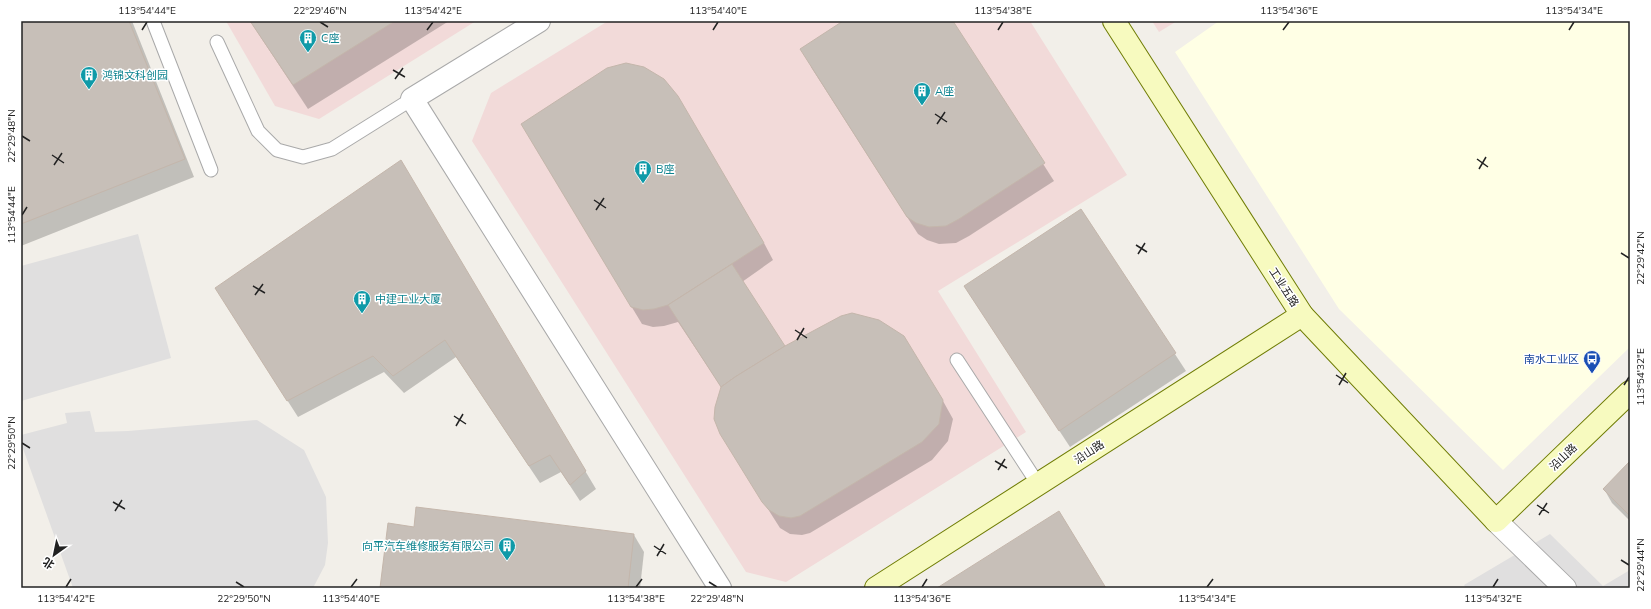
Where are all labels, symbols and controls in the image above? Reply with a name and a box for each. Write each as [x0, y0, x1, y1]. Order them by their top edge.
text: 113°54'44"E [118, 4, 176, 17]
text: 22°29'46"N [293, 4, 347, 17]
text: 113°54'42"E [404, 4, 462, 17]
text: 113°54'40"E [689, 4, 747, 17]
text: 113°54'38"E [974, 4, 1032, 17]
text: 113°54'36"E [1260, 4, 1318, 17]
text: 113°54'34"E [1545, 4, 1603, 17]
building icon: C座 [298, 28, 318, 53]
place label: C座 [321, 31, 340, 45]
building icon: 鸿锦文科创园 [79, 65, 99, 90]
place label: 鸿锦文科创园 [102, 68, 168, 82]
building icon: A座 [912, 81, 932, 106]
place label: A座 [935, 84, 954, 98]
text: 22°29'48"N [5, 109, 18, 163]
building icon: B座 [633, 159, 653, 184]
place label: B座 [656, 162, 674, 176]
text: 113°54'44"E [5, 186, 18, 244]
text: 22°29'42"N [1634, 231, 1647, 285]
street label: 工业五路 [1266, 265, 1302, 309]
building icon: 中建工业大厦 [352, 289, 372, 314]
place label: 中建工业大厦 [375, 292, 441, 306]
text: 113°54'32"E [1634, 348, 1647, 406]
bus stop icon: 南水工业区 [1582, 349, 1602, 374]
place label: 南水工业区 [1524, 352, 1579, 366]
text: 22°29'50"N [5, 416, 18, 470]
street label: 沿山路 [1071, 437, 1107, 467]
street label: 沿山路 [1546, 441, 1580, 473]
north arrow [34, 535, 74, 575]
building icon: 向平汽车维修服务有限公司 [497, 536, 517, 561]
text: 22°29'44"N [1634, 538, 1647, 592]
place label: 向平汽车维修服务有限公司 [362, 539, 494, 553]
text: 北 [40, 555, 57, 572]
text: 113°54'42"E [37, 592, 95, 605]
text: 22°29'50"N [217, 592, 271, 605]
text: 113°54'40"E [322, 592, 380, 605]
text: 113°54'38"E [607, 592, 665, 605]
text: 22°29'48"N [690, 592, 744, 605]
text: 113°54'36"E [893, 592, 951, 605]
text: 113°54'34"E [1178, 592, 1236, 605]
text: 113°54'32"E [1464, 592, 1522, 605]

